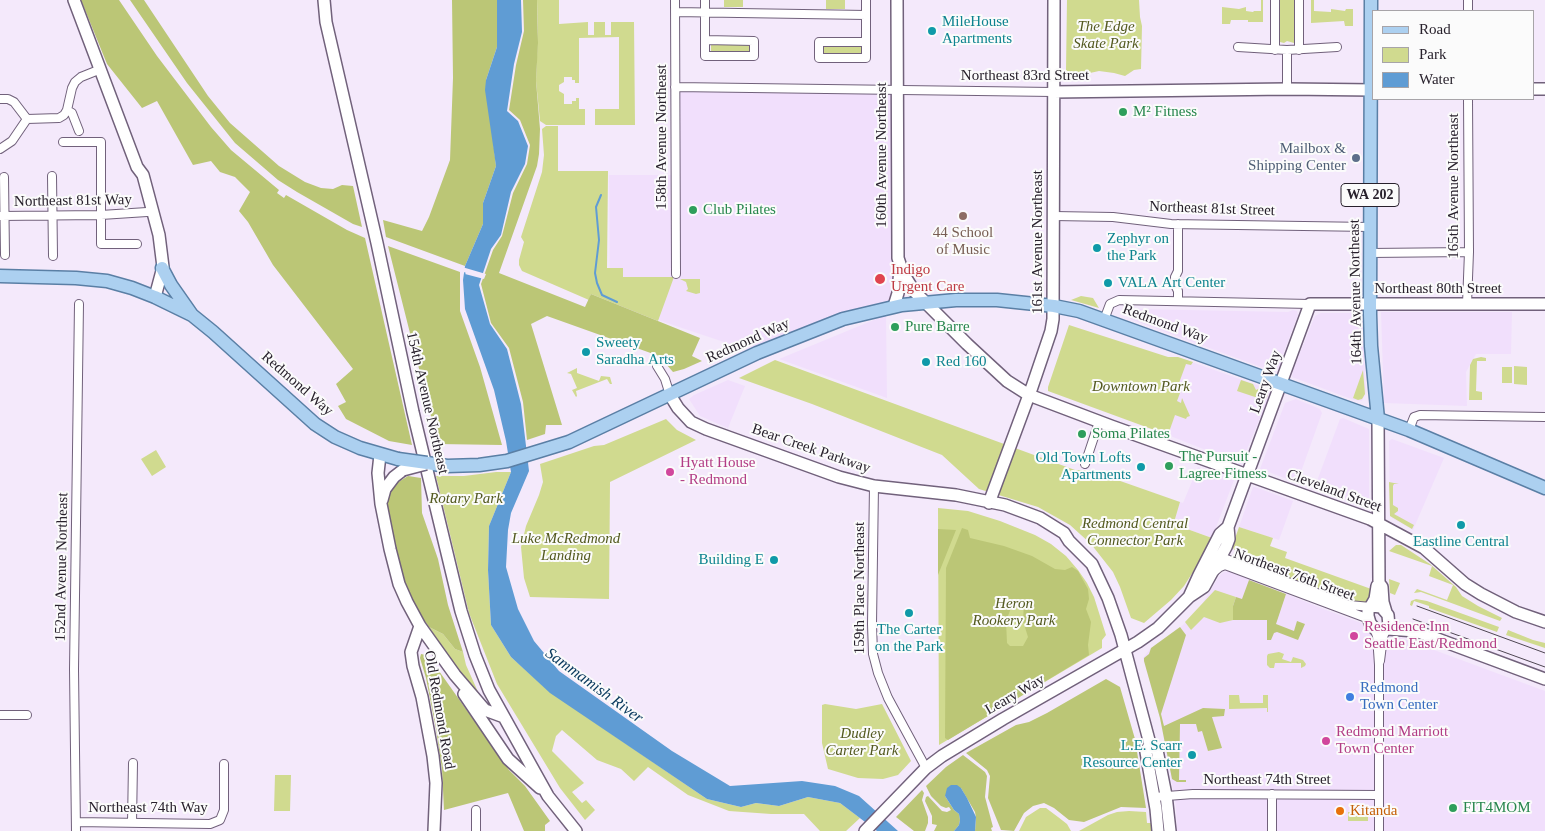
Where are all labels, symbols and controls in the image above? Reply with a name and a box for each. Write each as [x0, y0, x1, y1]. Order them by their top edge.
legend [1372, 10, 1535, 100]
place label: MileHouse Apartments [942, 13, 1012, 48]
park label: The Edge Skate Park [1073, 18, 1139, 53]
text: Road [1419, 21, 1451, 37]
marker: MileHouse Apartments [926, 25, 938, 37]
text: Park [1419, 46, 1447, 62]
street label: 158th Avenue Northeast [653, 64, 671, 210]
street label: Northeast 83rd Street [961, 67, 1089, 85]
text: Water [1419, 71, 1454, 87]
street label: 160th Avenue Northeast [873, 82, 891, 228]
place label: M² Fitness [1133, 103, 1197, 121]
marker: M² Fitness [1117, 106, 1129, 118]
street label: 165th Avenue Northeast [1445, 113, 1463, 259]
place label: Mailbox & Shipping Center [1248, 140, 1346, 175]
marker: Mailbox & Shipping Center [1350, 152, 1362, 164]
street label: 161st Avenue Northeast [1029, 170, 1047, 314]
road number: WA 202 [1341, 184, 1399, 206]
street label: Northeast 81st Way [14, 191, 132, 211]
street label: Northeast 81st Street [1149, 198, 1275, 220]
place label: Club Pilates [703, 201, 776, 219]
marker: Club Pilates [687, 204, 699, 216]
marker: 44 School of Music [957, 210, 969, 222]
street label: 164th Avenue Northeast [1346, 219, 1366, 365]
place label: 44 School of Music [933, 224, 993, 259]
place label: Zephyr on the Park [1107, 230, 1169, 265]
marker: Zephyr on the Park [1091, 242, 1103, 254]
place label: Indigo Urgent Care [891, 261, 964, 296]
marker: Indigo Urgent Care [873, 272, 887, 286]
place label: VALA Art Center [1118, 274, 1225, 292]
marker: VALA Art Center [1102, 277, 1114, 289]
street label: Northeast 80th Street [1374, 280, 1502, 298]
street label: Redmond Way [1120, 300, 1210, 348]
street label: Redmond Way [704, 315, 792, 367]
place label: Pure Barre [905, 318, 970, 336]
marker: Pure Barre [889, 321, 901, 333]
street label: 154th Avenue Northeast [402, 330, 452, 476]
place label: Sweety Saradha Arts [596, 334, 674, 369]
marker: Sweety Saradha Arts [580, 346, 592, 358]
street label: Redmond Way [257, 348, 337, 420]
street label: Leary Way [1246, 348, 1286, 416]
place label: Red 160 [936, 353, 986, 371]
marker: Red 160 [920, 356, 932, 368]
park label: Downtown Park [1092, 378, 1190, 396]
street label: Bear Creek Parkway [749, 420, 873, 478]
place label: Soma Pilates [1092, 425, 1170, 443]
marker: Soma Pilates [1076, 428, 1088, 440]
place label: The Pursuit - Lagree Fitness [1179, 448, 1267, 483]
place label: Old Town Lofts Apartments [1035, 449, 1131, 484]
place label: Hyatt House - Redmond [680, 454, 755, 489]
marker: The Pursuit - Lagree Fitness [1163, 460, 1175, 472]
marker: Old Town Lofts Apartments [1135, 461, 1147, 473]
marker: Hyatt House - Redmond [664, 466, 676, 478]
street label: Cleveland Street [1284, 466, 1384, 516]
park label: Rotary Park [429, 490, 503, 508]
street label: 152nd Avenue Northeast [52, 492, 72, 642]
park label: Redmond Central Connector Park [1082, 515, 1188, 550]
marker: Eastline Central [1455, 519, 1467, 531]
street label: 159th Place Northeast [851, 522, 869, 654]
park label: Luke McRedmond Landing [512, 530, 620, 565]
place label: Eastline Central [1413, 533, 1509, 551]
street label: Northeast 76th Street [1231, 545, 1357, 605]
place label: Building E [699, 551, 764, 569]
marker: Building E [768, 554, 780, 566]
park label: Heron Rookery Park [973, 595, 1055, 630]
marker: The Carter on the Park [903, 607, 915, 619]
place label: Residence Inn Seattle East/Redmond [1364, 618, 1497, 653]
place label: The Carter on the Park [875, 621, 943, 656]
marker: Residence Inn Seattle East/Redmond [1348, 630, 1360, 642]
water label: Sammamish River [541, 644, 647, 728]
street label: Old Redmond Road [420, 649, 458, 771]
street label: Leary Way [982, 671, 1048, 719]
place label: Redmond Town Center [1360, 679, 1438, 714]
marker: Redmond Town Center [1344, 691, 1356, 703]
place label: Redmond Marriott Town Center [1336, 723, 1448, 758]
park label: Dudley Carter Park [826, 725, 898, 760]
marker: Redmond Marriott Town Center [1320, 735, 1332, 747]
place label: L.E. Scarr Resource Center [1082, 737, 1182, 772]
marker: L.E. Scarr Resource Center [1186, 749, 1198, 761]
street label: Northeast 74th Street [1203, 771, 1331, 789]
street label: Northeast 74th Way [88, 799, 208, 817]
place label: FIT4MOM [1463, 799, 1531, 817]
place label: Kitanda [1350, 802, 1397, 820]
marker: FIT4MOM [1447, 802, 1459, 814]
marker: Kitanda [1334, 805, 1346, 817]

